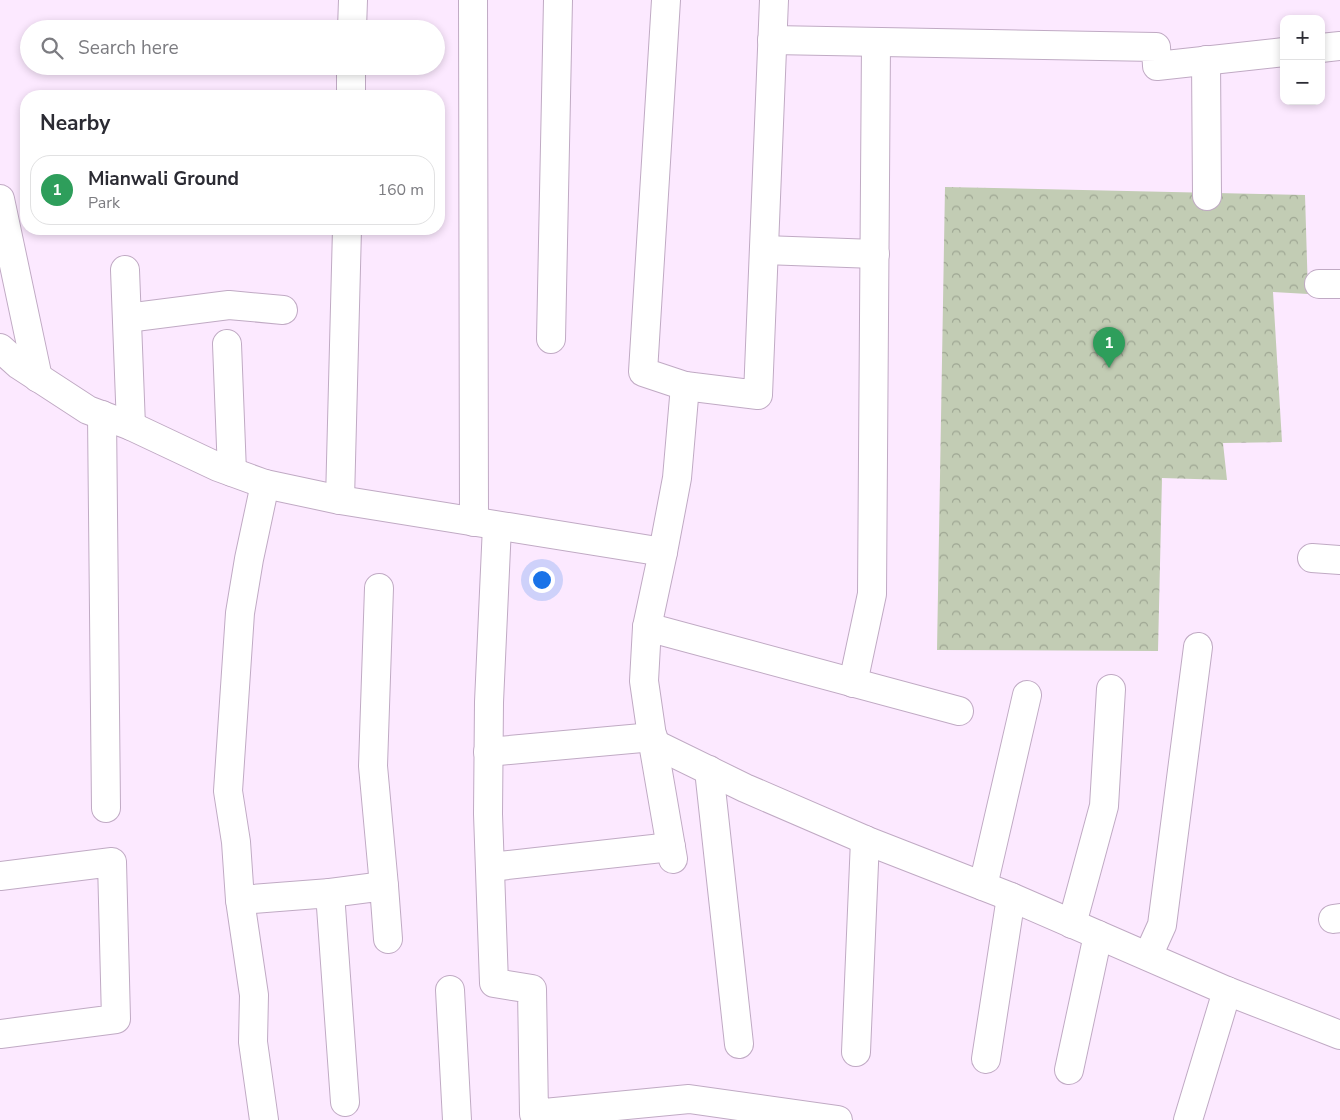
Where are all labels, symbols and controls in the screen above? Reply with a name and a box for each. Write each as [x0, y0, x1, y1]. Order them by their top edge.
map controls [1280, 15, 1325, 105]
button: + [1280, 15, 1325, 60]
search box [20, 20, 445, 75]
icon: search [38, 34, 66, 62]
text: Search here [78, 35, 179, 61]
button: − [1280, 60, 1325, 105]
text: Nearby [40, 109, 110, 137]
text: Mianwali Ground [88, 166, 239, 192]
text: 1 [52, 179, 62, 201]
text: 160 m [377, 179, 424, 201]
text: Park [88, 192, 120, 214]
pin: 1 [1093, 327, 1125, 368]
your location [529, 567, 555, 593]

